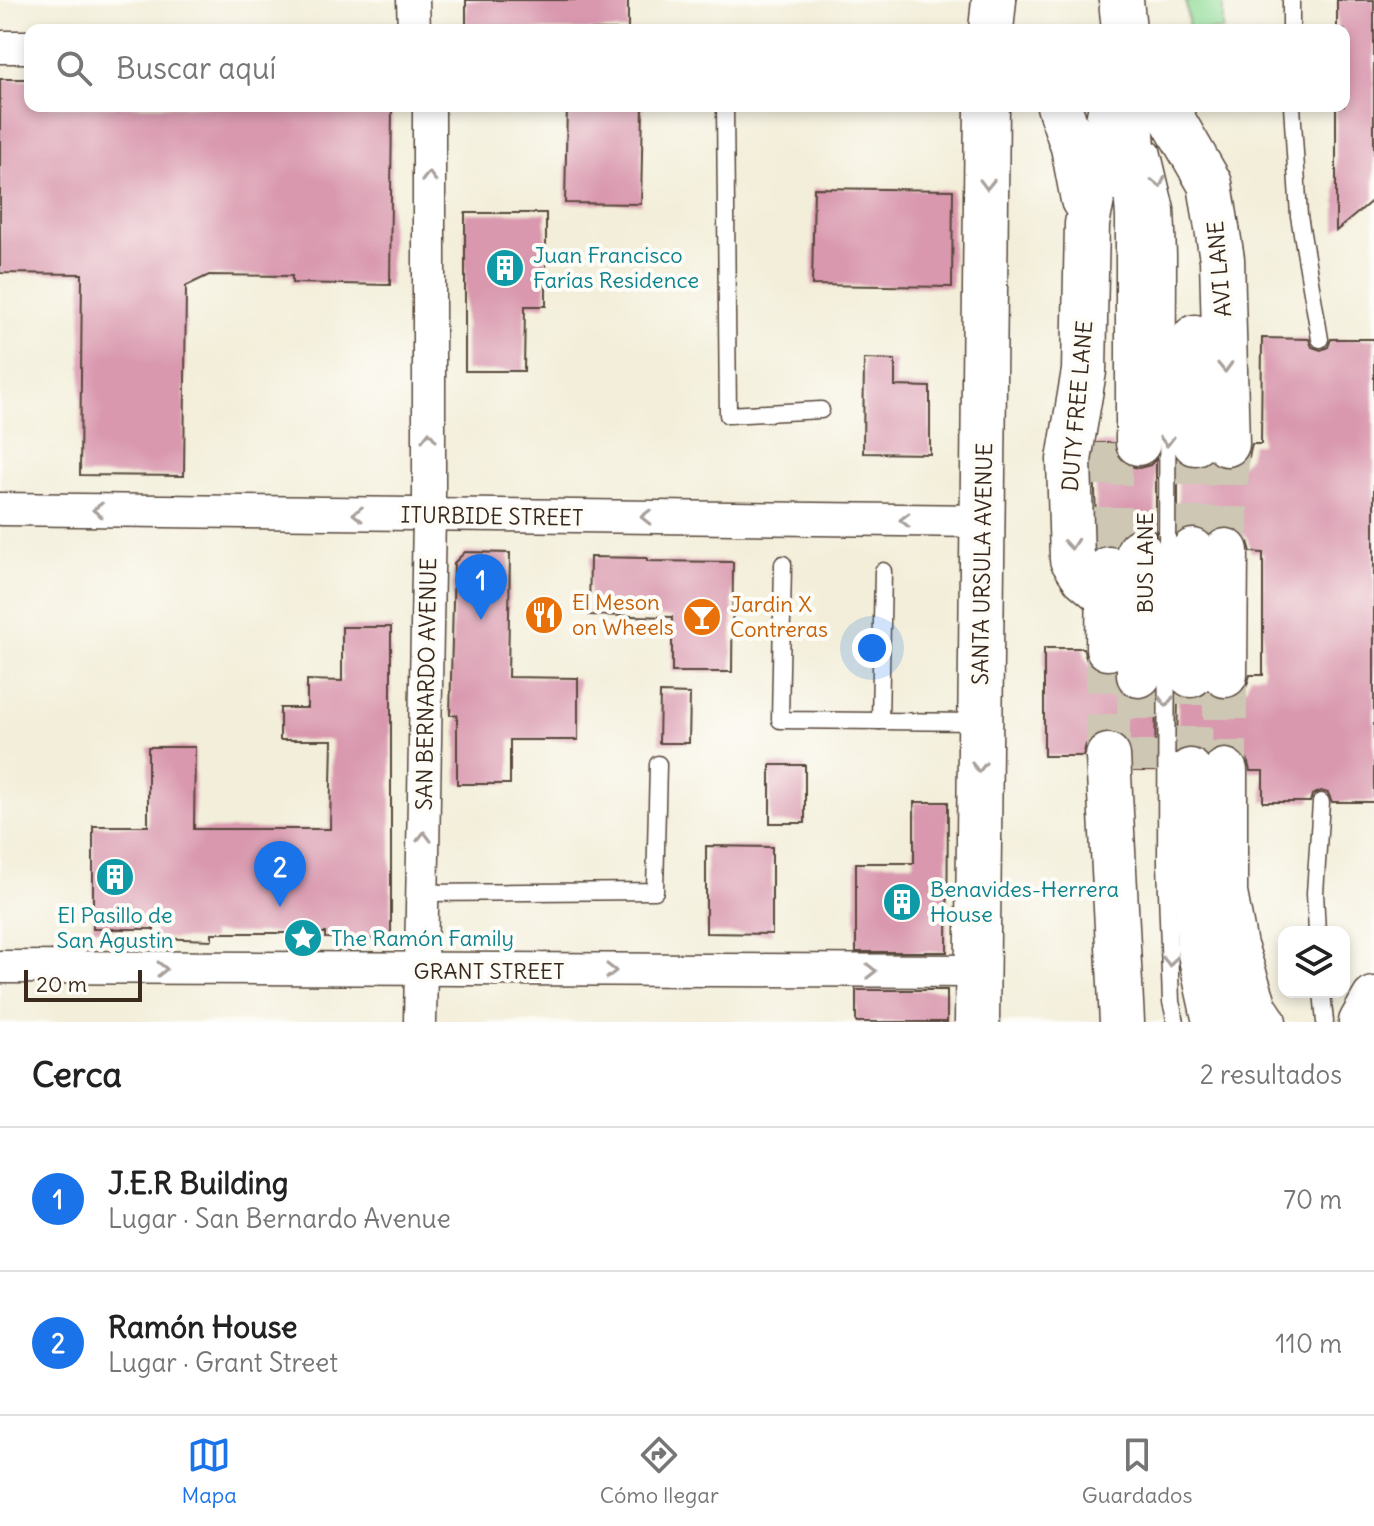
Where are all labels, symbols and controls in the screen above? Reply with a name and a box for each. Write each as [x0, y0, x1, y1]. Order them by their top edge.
search box [24, 24, 1350, 112]
icon: search [52, 46, 96, 90]
text: Buscar aquí [116, 49, 276, 87]
one-way arrow [420, 170, 438, 183]
one-way arrow [1150, 175, 1167, 188]
one-way arrow [978, 178, 996, 191]
street label: AVI LANE [1201, 220, 1237, 318]
place label: Juan Francisco Farías Residence [533, 241, 699, 294]
building icon: Juan Francisco Farías Residence [484, 247, 526, 289]
street label: DUTY FREE LANE [1056, 319, 1098, 493]
one-way arrow [1216, 361, 1233, 374]
one-way arrow [420, 430, 438, 443]
one-way arrow [1158, 435, 1176, 448]
street label: SANTA URSULA AVENUE [966, 443, 998, 685]
street label: ITURBIDE STREET [400, 500, 584, 532]
one-way arrow [91, 502, 104, 519]
one-way arrow [351, 505, 364, 523]
one-way arrow [639, 508, 652, 526]
one-way arrow [898, 511, 911, 529]
street label: BUS LANE [1131, 512, 1159, 614]
one-way arrow [1062, 538, 1079, 551]
pin: 1 [455, 554, 507, 620]
street label: SAN BERNARDO AVENUE [410, 557, 442, 811]
place label: El Meson on Wheels [572, 588, 674, 641]
place label: Jardin X Contreras [730, 590, 828, 643]
restaurant icon: El Meson on Wheels [523, 594, 565, 636]
bar icon: Jardin X Contreras [681, 596, 723, 638]
your location [852, 628, 892, 668]
one-way arrow [1157, 695, 1175, 708]
one-way arrow [970, 761, 988, 774]
one-way arrow [415, 830, 432, 843]
pin: 2 [254, 841, 306, 907]
building icon: El Pasillo de San Agustin [94, 856, 136, 898]
place label: Benavides-Herrera House [930, 875, 1119, 928]
building icon: Benavides-Herrera House [881, 881, 923, 923]
place label: El Pasillo de San Agustin [56, 901, 174, 954]
place icon: The Ramón Family [282, 917, 324, 959]
place label: The Ramón Family [331, 924, 514, 952]
map controls [1278, 926, 1350, 998]
button: layers [1278, 926, 1350, 998]
one-way arrow [1161, 955, 1178, 968]
street label: GRANT STREET [414, 957, 564, 985]
one-way arrow [156, 960, 169, 978]
one-way arrow [605, 962, 618, 980]
one-way arrow [865, 962, 878, 980]
scale bar [24, 966, 142, 1002]
text: 20 m [36, 970, 87, 998]
text: Cerca [32, 1053, 122, 1096]
text: 2 resultados [1200, 1058, 1342, 1091]
text: J.E.R Building [108, 1164, 289, 1202]
text: 1 [53, 1183, 63, 1216]
text: 70 m [1283, 1183, 1342, 1216]
text: Lugar · San Bernardo Avenue [108, 1202, 451, 1235]
text: Ramón House [108, 1308, 297, 1346]
text: 2 [51, 1327, 65, 1360]
text: 110 m [1275, 1327, 1342, 1360]
text: Lugar · Grant Street [108, 1346, 338, 1379]
tab: Mapa [181, 1433, 237, 1509]
tab: Cómo llegar [600, 1433, 719, 1509]
tab: Guardados [1082, 1433, 1193, 1509]

